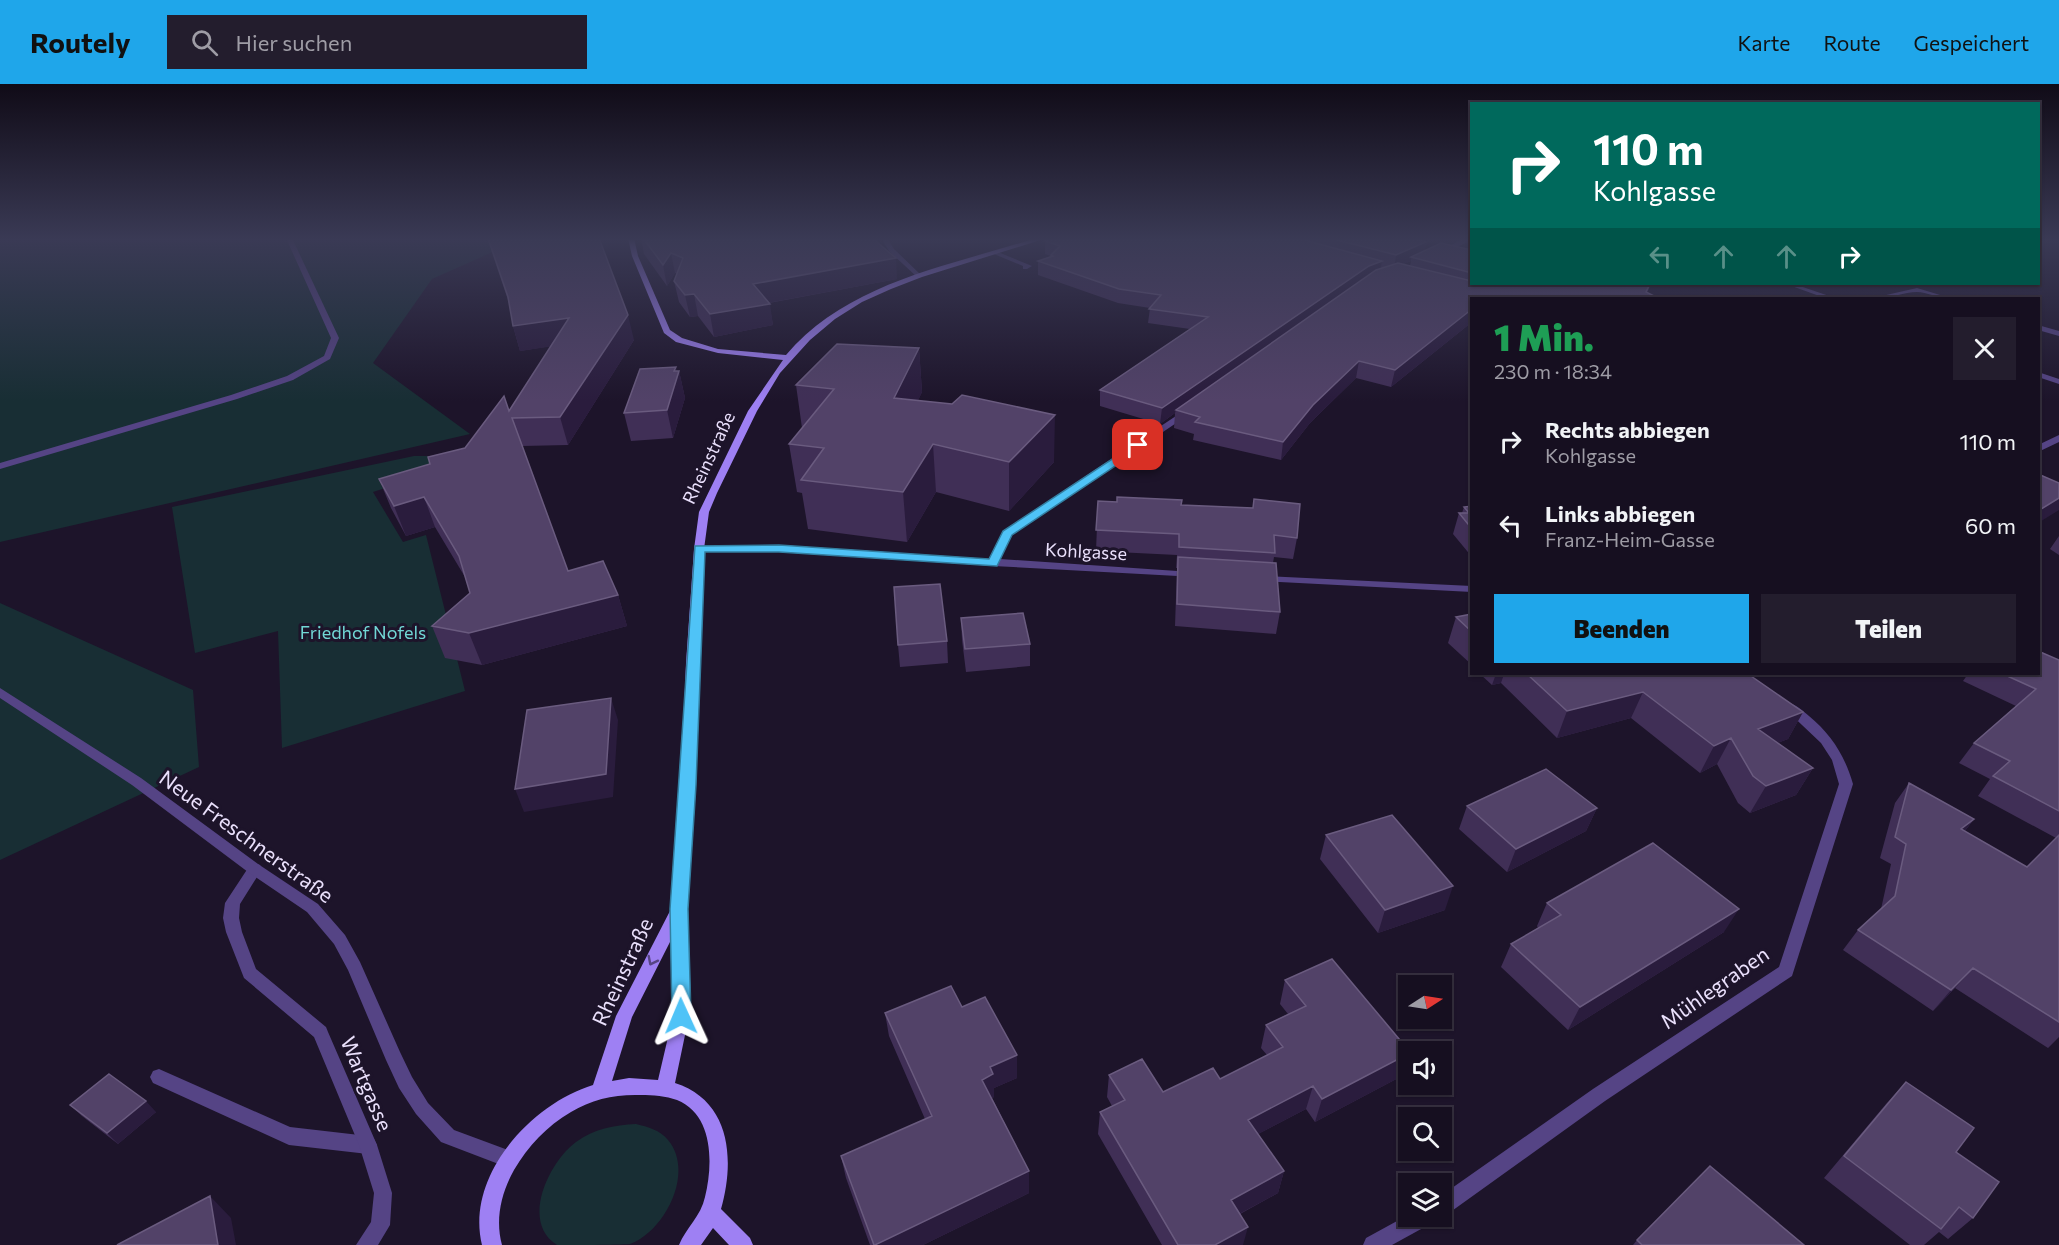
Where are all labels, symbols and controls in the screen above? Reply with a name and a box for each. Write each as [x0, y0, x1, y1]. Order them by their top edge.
search box [167, 15, 587, 69]
text: Routely [30, 25, 131, 59]
icon: search [188, 26, 221, 59]
text: Hier suchen [236, 29, 352, 56]
text: Karte [1737, 30, 1790, 55]
text: Route [1823, 30, 1881, 55]
text: Gespeichert [1914, 30, 2029, 55]
text: 110 m [1593, 122, 1704, 174]
icon: right [1494, 126, 1572, 204]
text: Kohlgasse [1593, 174, 1716, 207]
icon: left [1644, 240, 1677, 273]
icon: ahead [1707, 240, 1740, 273]
icon: ahead [1770, 240, 1803, 273]
icon: right [1833, 240, 1866, 273]
text: 1 Min. [1494, 314, 1594, 358]
button: close [1953, 317, 2016, 380]
text: 230 m · 18:34 [1494, 359, 1612, 383]
street label: Rheinstraße [677, 408, 739, 507]
text: Rechts abbiegen [1545, 416, 1710, 443]
pin [1112, 419, 1163, 470]
icon: right [1494, 425, 1527, 458]
icon: arrive [1121, 428, 1154, 461]
text: 110 m [1959, 428, 2016, 455]
text: Kohlgasse [1545, 443, 1636, 467]
text: Links abbiegen [1545, 500, 1695, 527]
icon: left [1494, 509, 1527, 542]
text: 60 m [1965, 512, 2016, 539]
text: Franz-Heim-Gasse [1545, 527, 1715, 551]
street label: Kohlgasse [1045, 538, 1128, 564]
button: Beenden [1494, 594, 1749, 663]
button: Teilen [1761, 594, 2016, 663]
park label: Friedhof Nofels [300, 621, 426, 643]
street label: Neue Freschnerstraße [155, 764, 339, 907]
street label: Rheinstraße [586, 914, 657, 1029]
street label: Mühlegraben [1655, 940, 1773, 1033]
one-way arrow [648, 955, 659, 966]
north arrow [1398, 975, 1452, 1029]
map controls [1398, 975, 1452, 1227]
position arrow [649, 984, 713, 1048]
street label: Wartgasse [336, 1032, 399, 1135]
button: sound [1398, 1041, 1452, 1095]
button: search [1398, 1107, 1452, 1161]
button: layers [1398, 1173, 1452, 1227]

